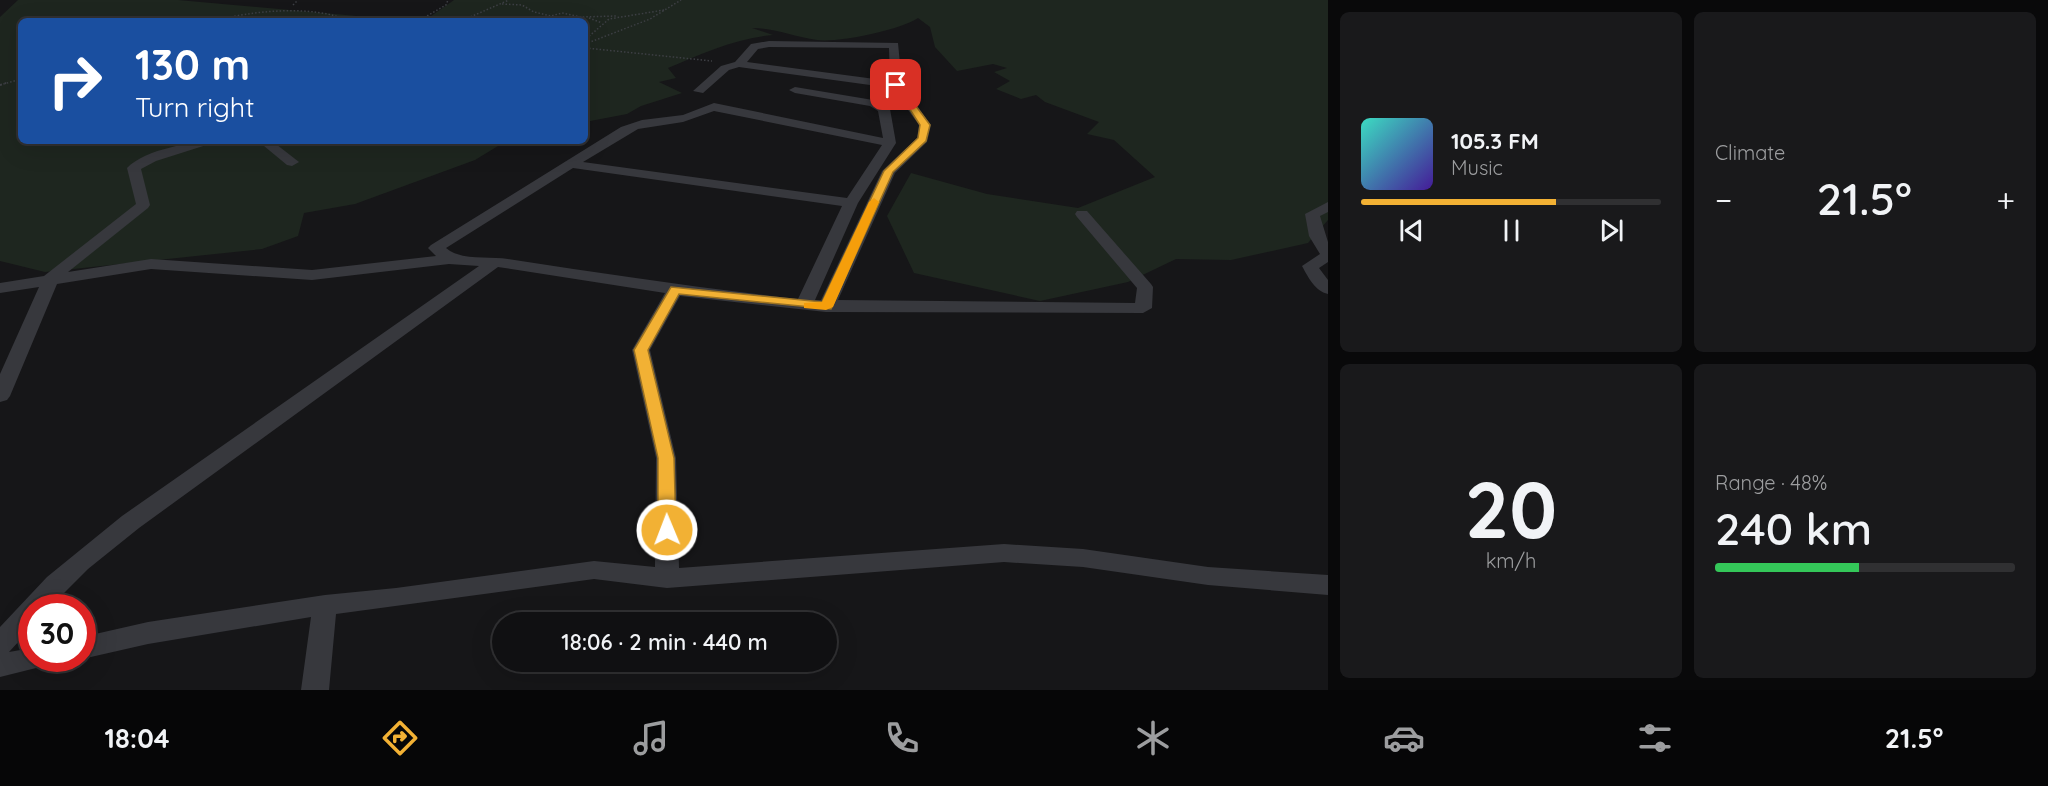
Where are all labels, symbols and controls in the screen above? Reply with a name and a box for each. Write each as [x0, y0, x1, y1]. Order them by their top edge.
text: 130 m [135, 38, 250, 91]
icon: right [36, 42, 114, 120]
pin [870, 59, 921, 110]
icon: arrive [879, 68, 912, 101]
text: Turn right [135, 90, 254, 124]
text: 105.3 FM [1451, 127, 1539, 155]
text: Climate [1715, 140, 1785, 165]
text: Music [1451, 155, 1503, 180]
text: 21.5° [1817, 170, 1912, 226]
text: − [1715, 179, 1732, 220]
text: + [1996, 179, 2015, 220]
icon: previous [1395, 214, 1428, 247]
icon: pause [1495, 214, 1528, 247]
icon: next [1595, 214, 1628, 247]
text: 20 [1465, 460, 1557, 558]
text: Range · 48% [1715, 470, 1827, 495]
position arrow [635, 498, 699, 562]
text: 240 km [1715, 500, 1872, 556]
text: km/h [1486, 548, 1536, 573]
speed limit sign: 30 [18, 594, 96, 672]
text: 18:06 · 2 min · 440 m [561, 628, 768, 656]
icon: directions [379, 717, 421, 759]
icon: music [630, 717, 672, 759]
icon: phone [881, 717, 923, 759]
icon: climate [1132, 717, 1174, 759]
icon: car [1383, 717, 1425, 759]
icon: filters [1634, 717, 1676, 759]
text: 18:04 [105, 721, 170, 755]
text: 21.5° [1885, 721, 1943, 755]

